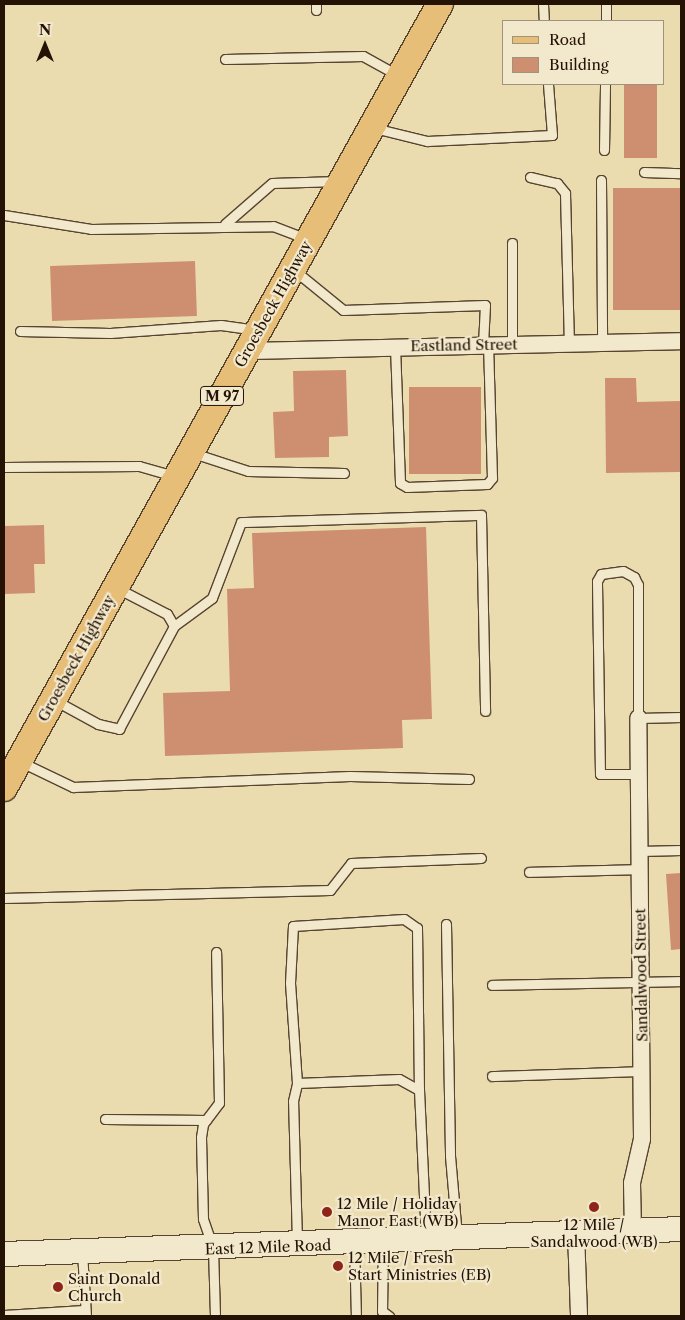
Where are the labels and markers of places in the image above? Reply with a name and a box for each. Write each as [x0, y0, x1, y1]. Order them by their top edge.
place label: 12 Mile / Holiday Manor East (WB) [337, 1194, 459, 1229]
marker: 12 Mile / Sandalwood (WB) [588, 1201, 600, 1213]
marker: 12 Mile / Holiday Manor East (WB) [321, 1206, 333, 1218]
place label: 12 Mile / Sandalwood (WB) [531, 1215, 657, 1250]
place label: 12 Mile / Fresh Start Ministries (EB) [348, 1248, 491, 1283]
marker: 12 Mile / Fresh Start Ministries (EB) [332, 1260, 344, 1272]
place label: Saint Donald Church [68, 1269, 160, 1304]
marker: Saint Donald Church [52, 1281, 64, 1293]

